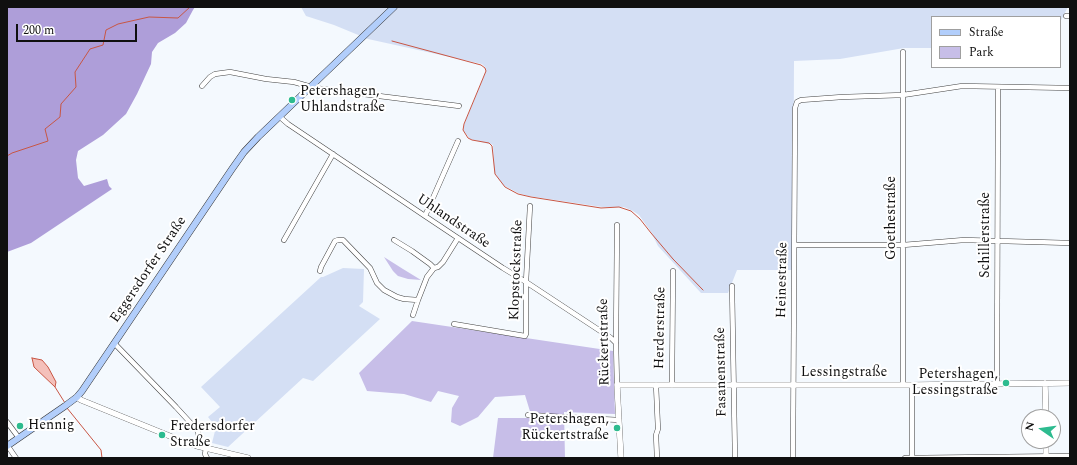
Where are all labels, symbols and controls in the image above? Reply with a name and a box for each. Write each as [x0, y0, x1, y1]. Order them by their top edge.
scale bar [18, 16, 139, 42]
legend [931, 16, 1061, 68]
text: 200 m [23, 21, 54, 40]
text: Straße [969, 23, 1004, 42]
text: Park [969, 43, 994, 62]
place label: Petershagen, Uhlandstraße [300, 84, 385, 116]
marker: Petershagen, Uhlandstraße [287, 95, 297, 105]
street label: Goethestraße [884, 176, 900, 260]
street label: Uhlandstraße [413, 191, 493, 253]
street label: Schillerstraße [978, 192, 994, 278]
street label: Eggersdorfer Straße [107, 214, 191, 326]
street label: Klopstockstraße [507, 219, 527, 321]
street label: Heinestraße [774, 242, 792, 318]
street label: Herderstraße [652, 287, 670, 369]
street label: Rückertstraße [596, 298, 614, 386]
street label: Fasanenstraße [713, 327, 731, 417]
street label: Lessingstraße [801, 365, 887, 381]
place label: Petershagen, Lessingstraße [912, 367, 998, 400]
marker: Petershagen, Lessingstraße [1001, 378, 1011, 388]
north arrow [1021, 409, 1061, 449]
place label: Petershagen, Rückertstraße [522, 412, 609, 444]
place label: Hennig [28, 418, 74, 434]
place label: Fredersdorfer Straße [170, 419, 255, 452]
text: N [1021, 420, 1039, 433]
marker: Hennig [15, 421, 25, 431]
marker: Petershagen, Rückertstraße [612, 423, 622, 433]
marker: Fredersdorfer Straße [157, 430, 167, 440]

